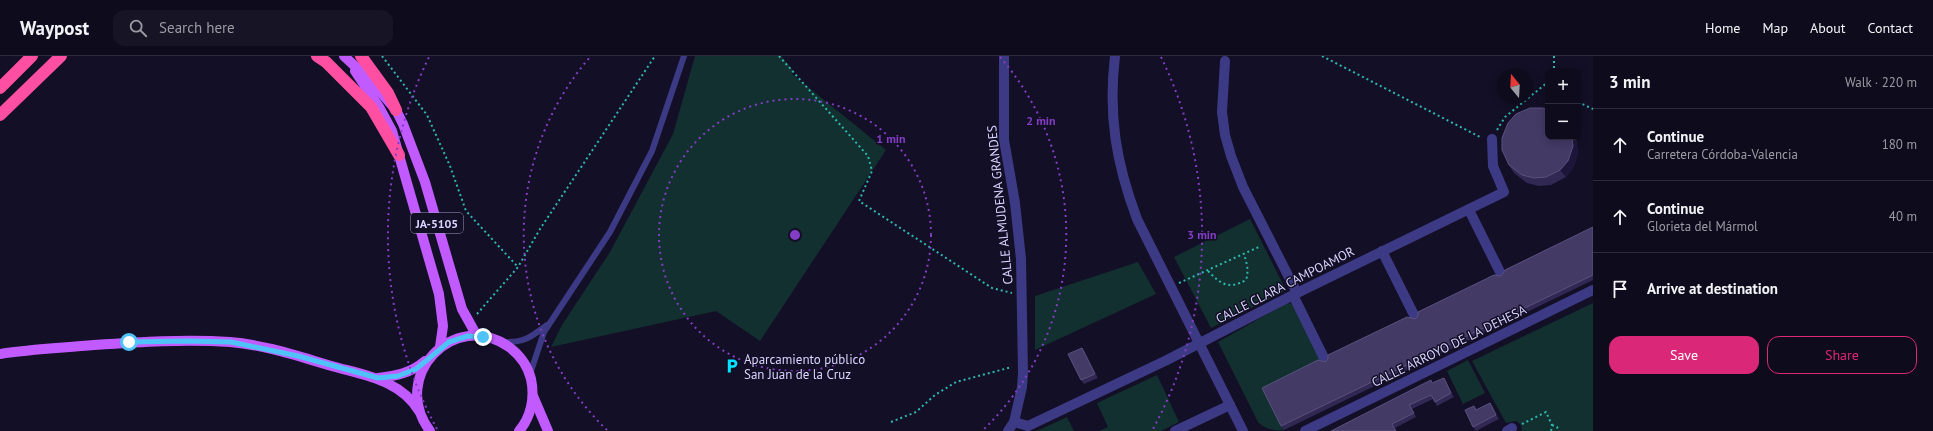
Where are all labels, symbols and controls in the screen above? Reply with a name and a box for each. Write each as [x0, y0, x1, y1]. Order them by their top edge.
search box [113, 10, 393, 46]
text: Waypost [20, 16, 89, 40]
icon: search [127, 17, 149, 39]
text: Search here [159, 18, 235, 37]
text: Home [1705, 19, 1740, 37]
text: Map [1762, 19, 1788, 37]
text: About [1810, 19, 1846, 37]
text: Contact [1868, 19, 1913, 37]
north arrow [1497, 68, 1533, 104]
map controls [1545, 68, 1581, 140]
button: + [1545, 68, 1581, 104]
text: 3 min [1609, 71, 1650, 93]
text: Walk · 220 m [1845, 74, 1917, 91]
button: − [1545, 104, 1581, 140]
text: 2 min [1026, 113, 1056, 128]
street label: CALLE ALMUDENA GRANDES [983, 124, 1017, 285]
text: Continue [1647, 127, 1704, 146]
text: 1 min [876, 131, 906, 146]
icon: ahead [1609, 134, 1631, 156]
text: 180 m [1882, 136, 1917, 153]
text: Carretera Córdoba-Valencia [1647, 146, 1798, 163]
text: Continue [1647, 199, 1704, 218]
icon: ahead [1609, 206, 1631, 228]
text: 40 m [1889, 208, 1917, 225]
road number: JA-5105 [411, 213, 463, 233]
text: Glorieta del Mármol [1647, 218, 1758, 235]
text: 3 min [1187, 227, 1217, 242]
centre of rings [788, 228, 802, 242]
street label: CALLE CLARA CAMPOAMOR [1213, 242, 1357, 327]
icon: arrive [1609, 278, 1631, 300]
text: Arrive at destination [1647, 279, 1778, 298]
street label: CALLE ARROYO DE LA DEHESA [1369, 301, 1529, 391]
route end [474, 328, 492, 346]
route start [120, 333, 138, 351]
button: Save [1609, 336, 1759, 374]
button: Share [1767, 336, 1917, 374]
place label: Aparcamiento público San Juan de la Cruz [744, 351, 865, 383]
parking icon: Aparcamiento público San Juan de la Cruz [723, 357, 741, 375]

